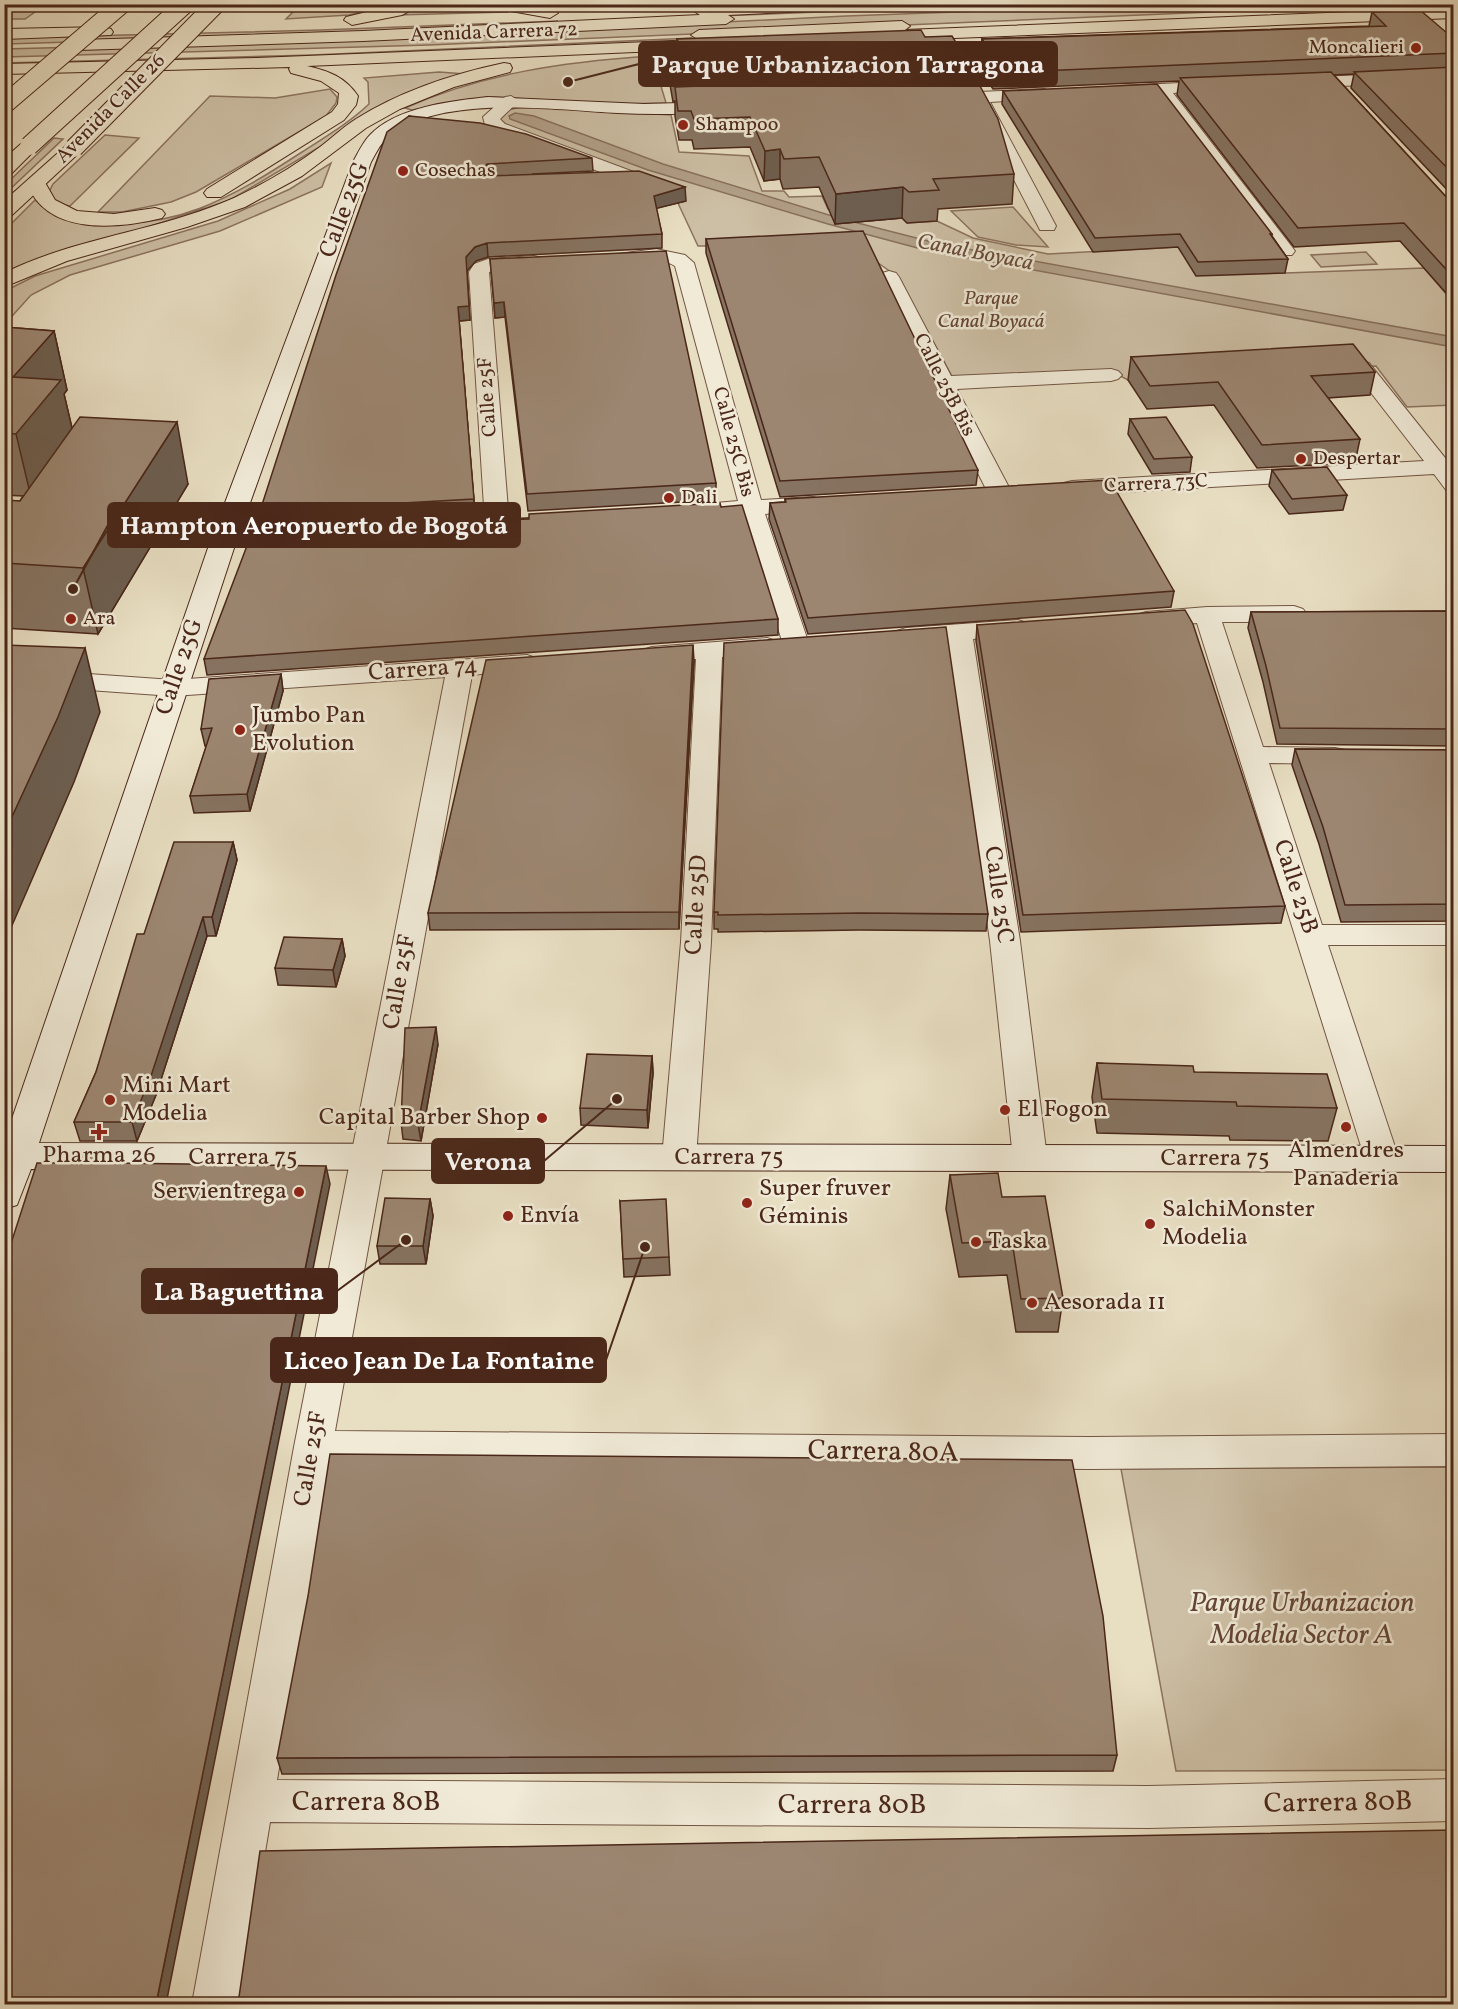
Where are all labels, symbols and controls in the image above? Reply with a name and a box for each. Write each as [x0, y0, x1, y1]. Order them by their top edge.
street label: Avenida Carrera 72 [410, 16, 578, 50]
place label: Moncalieri [1308, 34, 1404, 62]
marker: Moncalieri [1409, 41, 1423, 55]
callout: Parque Urbanizacion Tarragona [639, 42, 1057, 86]
street label: Avenida Calle 26 [50, 48, 172, 170]
text: Parque Urbanizacion Tarragona [651, 48, 1045, 84]
place label: Shampoo [695, 111, 778, 139]
marker: Shampoo [676, 118, 690, 132]
street label: Calle 25G [311, 157, 379, 263]
place label: Cosechas [415, 157, 496, 185]
marker: Cosechas [396, 164, 410, 178]
water label: Canal Boyacá [914, 227, 1036, 279]
park label: Parque Canal Boyacá [937, 285, 1045, 336]
street label: Calle 25B Bis [906, 329, 982, 441]
street label: Calle 25F [471, 356, 505, 438]
street label: Calle 25C Bis [705, 384, 761, 500]
place label: Despertar [1313, 445, 1400, 473]
marker: Despertar [1294, 452, 1308, 466]
street label: Carrera 73C [1103, 467, 1209, 501]
place label: Dali [681, 484, 718, 512]
marker: Dali [662, 491, 676, 505]
callout: Hampton Aeropuerto de Bogotá [108, 503, 520, 547]
text: Hampton Aeropuerto de Bogotá [120, 509, 508, 545]
place label: Ara [83, 605, 115, 633]
marker: Ara [64, 612, 78, 626]
street label: Calle 25G [148, 614, 212, 720]
street label: Carrera 74 [367, 649, 479, 691]
place label: Jumbo Pan Evolution [252, 699, 366, 761]
marker: Jumbo Pan Evolution [233, 723, 247, 737]
street label: Calle 25B [1264, 835, 1326, 939]
street label: Calle 25C [974, 844, 1022, 946]
street label: Calle 25D [677, 854, 717, 956]
street label: Calle 25F [375, 932, 425, 1032]
place label: Mini Mart Modelia [122, 1069, 231, 1131]
marker: Mini Mart Modelia [103, 1093, 117, 1107]
place label: El Fogon [1017, 1093, 1108, 1127]
place label: Capital Barber Shop [319, 1101, 530, 1135]
marker: El Fogon [998, 1103, 1012, 1117]
marker: Capital Barber Shop [535, 1111, 549, 1125]
marker: Almendres Panaderia [1339, 1120, 1353, 1134]
marker: Pharma 26 [92, 1125, 106, 1139]
place label: Almendres Panaderia [1288, 1134, 1404, 1196]
place label: Pharma 26 [42, 1139, 156, 1173]
callout: Verona [432, 1139, 544, 1183]
street label: Carrera 75 [188, 1141, 298, 1175]
street label: Carrera 75 [674, 1141, 784, 1175]
street label: Carrera 75 [1160, 1142, 1270, 1176]
text: Verona [444, 1145, 532, 1181]
place label: Super fruver Géminis [759, 1172, 891, 1234]
place label: Servientrega [153, 1175, 287, 1209]
marker: Servientrega [292, 1185, 306, 1199]
place label: SalchiMonster Modelia [1162, 1193, 1315, 1255]
marker: Super fruver Géminis [740, 1196, 754, 1210]
place label: Envía [520, 1199, 580, 1233]
marker: Envía [501, 1209, 515, 1223]
marker: SalchiMonster Modelia [1143, 1217, 1157, 1231]
place label: Taska [988, 1225, 1048, 1259]
marker: Taska [969, 1235, 983, 1249]
callout: La Baguettina [142, 1269, 337, 1313]
text: La Baguettina [154, 1275, 324, 1311]
place label: Aesorada 11 [1044, 1286, 1166, 1320]
marker: Aesorada 11 [1025, 1296, 1039, 1310]
callout: Liceo Jean De La Fontaine [271, 1338, 606, 1382]
text: Liceo Jean De La Fontaine [284, 1344, 594, 1380]
street label: Calle 25F [286, 1409, 336, 1509]
street label: Carrera 80A [807, 1431, 959, 1473]
park label: Parque Urbanizacion Modelia Sector A [1189, 1584, 1415, 1655]
street label: Carrera 80B [1263, 1782, 1413, 1824]
street label: Carrera 80B [292, 1783, 440, 1822]
street label: Carrera 80B [778, 1786, 926, 1825]

